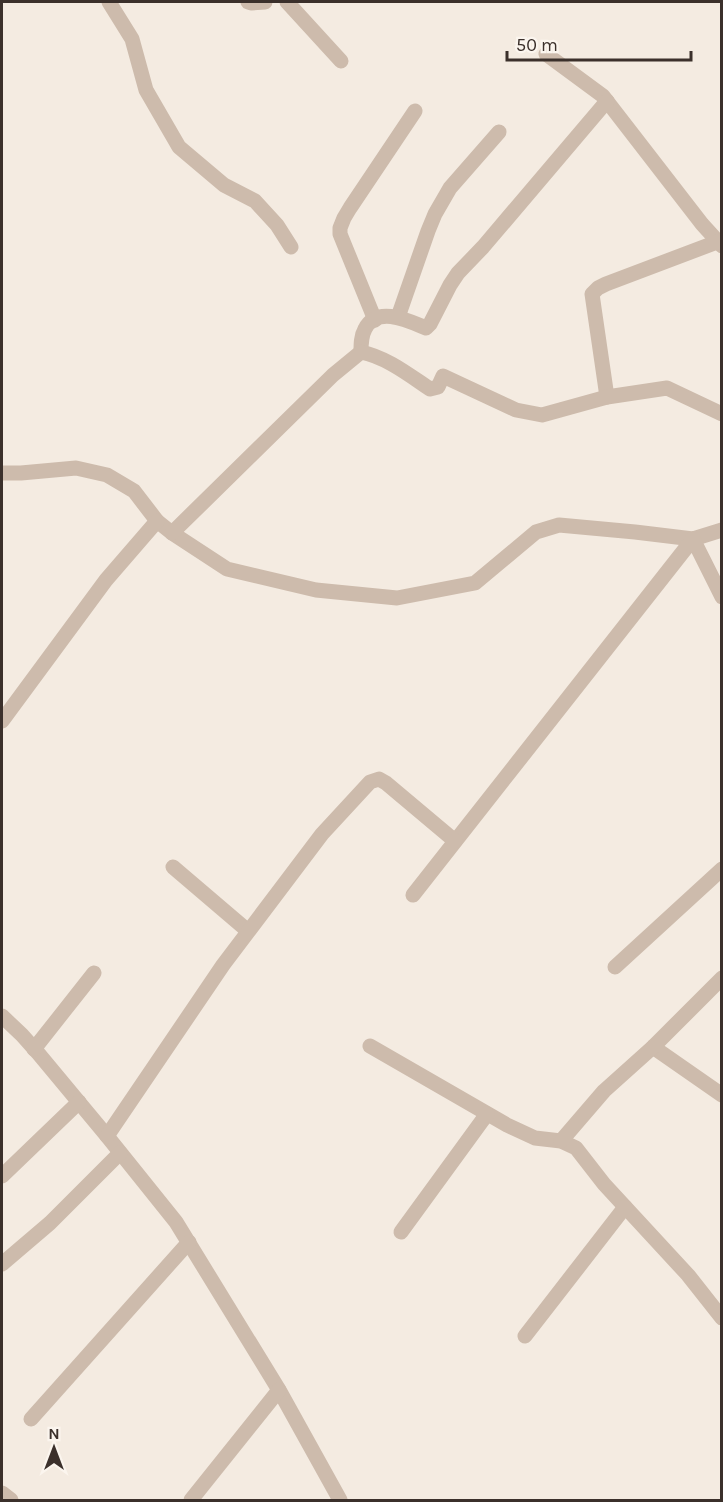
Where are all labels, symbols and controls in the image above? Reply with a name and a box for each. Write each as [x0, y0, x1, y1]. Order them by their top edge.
scale bar [507, 24, 692, 62]
text: 50 m [516, 34, 558, 56]
north arrow [24, 1418, 84, 1478]
text: N [48, 1424, 60, 1443]

